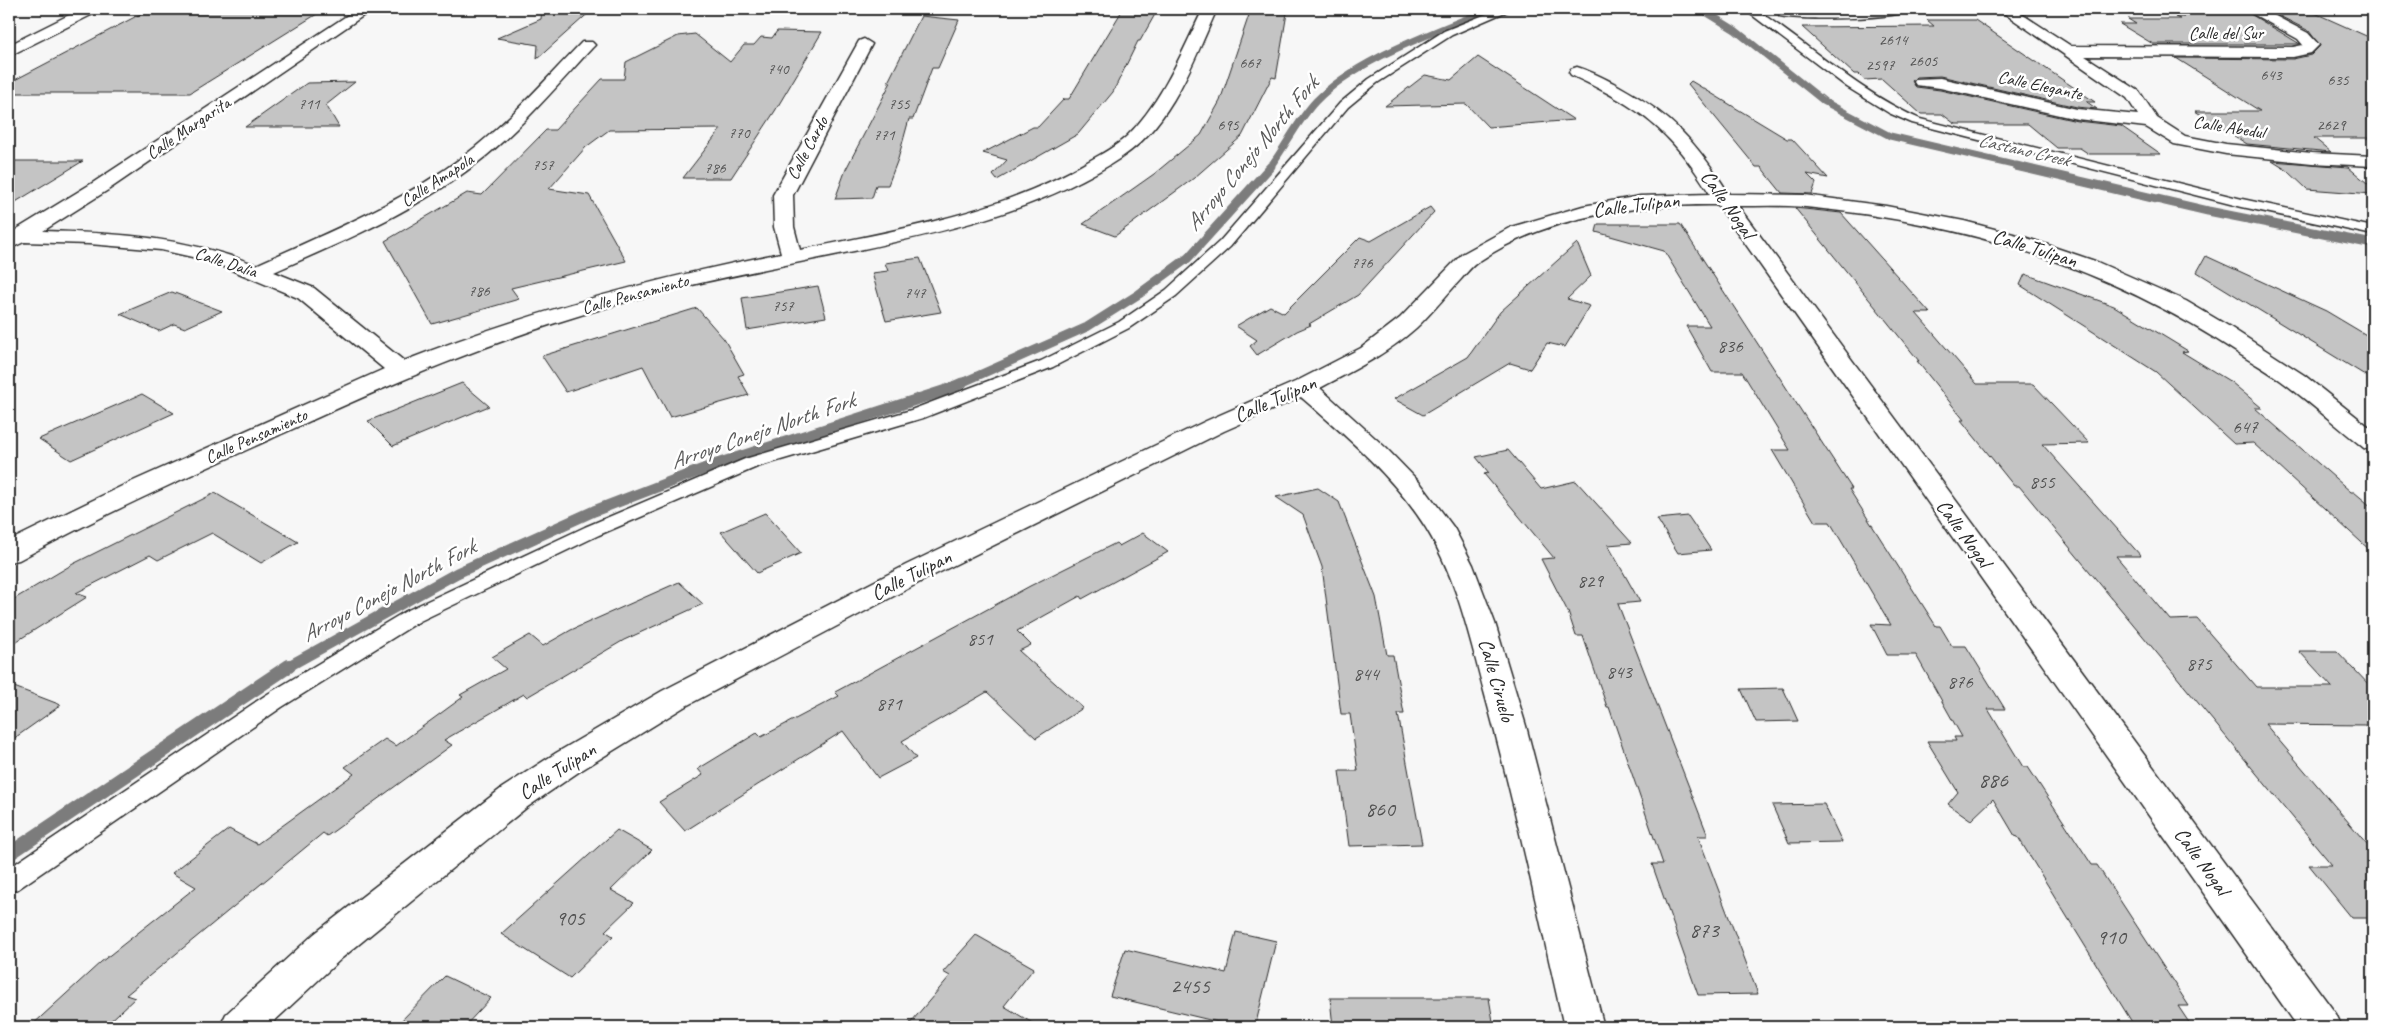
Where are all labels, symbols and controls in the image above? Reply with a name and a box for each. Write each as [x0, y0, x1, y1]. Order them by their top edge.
street label: Calle del Sur [2189, 22, 2265, 44]
house number: 2614 [1879, 30, 1909, 50]
house number: 2605 [1909, 51, 1938, 71]
house number: 667 [1239, 53, 1262, 73]
house number: 2597 [1866, 55, 1895, 75]
house number: 740 [767, 59, 791, 79]
street label: Calle Elegante [1996, 65, 2085, 105]
house number: 643 [2260, 65, 2284, 85]
water label: Arroyo Conejo North Fork [1179, 68, 1327, 236]
house number: 635 [2327, 70, 2350, 90]
street label: Calle Margarita [142, 91, 236, 164]
house number: 711 [298, 94, 321, 114]
house number: 755 [888, 94, 911, 114]
street label: Calle Cardo [781, 111, 834, 183]
street label: Calle Abedul [2192, 111, 2269, 144]
house number: 695 [1217, 115, 1240, 135]
house number: 2629 [2317, 115, 2347, 135]
house number: 770 [728, 123, 752, 143]
house number: 771 [873, 125, 896, 145]
water label: Castano Creek [1976, 128, 2075, 173]
street label: Calle Amapola [396, 147, 479, 212]
house number: 757 [532, 155, 555, 175]
house number: 786 [704, 158, 727, 178]
street label: Calle Nogal [1695, 165, 1763, 246]
street label: Calle Tulipan [1591, 187, 1681, 223]
street label: Calle Tulipan [1990, 223, 2081, 273]
street label: Calle Dalia [192, 242, 262, 283]
house number: 776 [1351, 253, 1374, 273]
street label: Calle Pensamiento [579, 269, 692, 319]
house number: 786 [468, 281, 491, 301]
house number: 747 [904, 283, 927, 303]
house number: 757 [772, 296, 795, 316]
house number: 836 [1717, 334, 1744, 358]
street label: Calle Tulipan [1230, 369, 1321, 429]
water label: Arroyo Conejo North Fork [667, 385, 862, 476]
street label: Calle Pensamiento [202, 403, 312, 468]
house number: 647 [2232, 415, 2259, 439]
house number: 855 [2029, 470, 2056, 494]
street label: Calle Nogal [1931, 494, 1999, 575]
water label: Arroyo Conejo North Fork [297, 531, 484, 649]
street label: Calle Tulipan [866, 543, 956, 606]
house number: 829 [1577, 569, 1604, 593]
house number: 851 [967, 627, 994, 651]
street label: Calle Ciruelo [1473, 635, 1522, 726]
house number: 875 [2186, 652, 2213, 676]
house number: 843 [1606, 660, 1633, 684]
house number: 844 [1353, 662, 1381, 686]
house number: 876 [1947, 670, 1974, 694]
house number: 871 [876, 692, 903, 716]
street label: Calle Tulipan [513, 736, 601, 806]
house number: 886 [1978, 766, 2009, 794]
house number: 860 [1365, 795, 1397, 823]
street label: Calle Nogal [2169, 822, 2237, 903]
house number: 905 [555, 904, 586, 932]
house number: 873 [1689, 916, 1721, 944]
house number: 910 [2096, 923, 2128, 951]
house number: 2455 [1170, 972, 1211, 1000]

